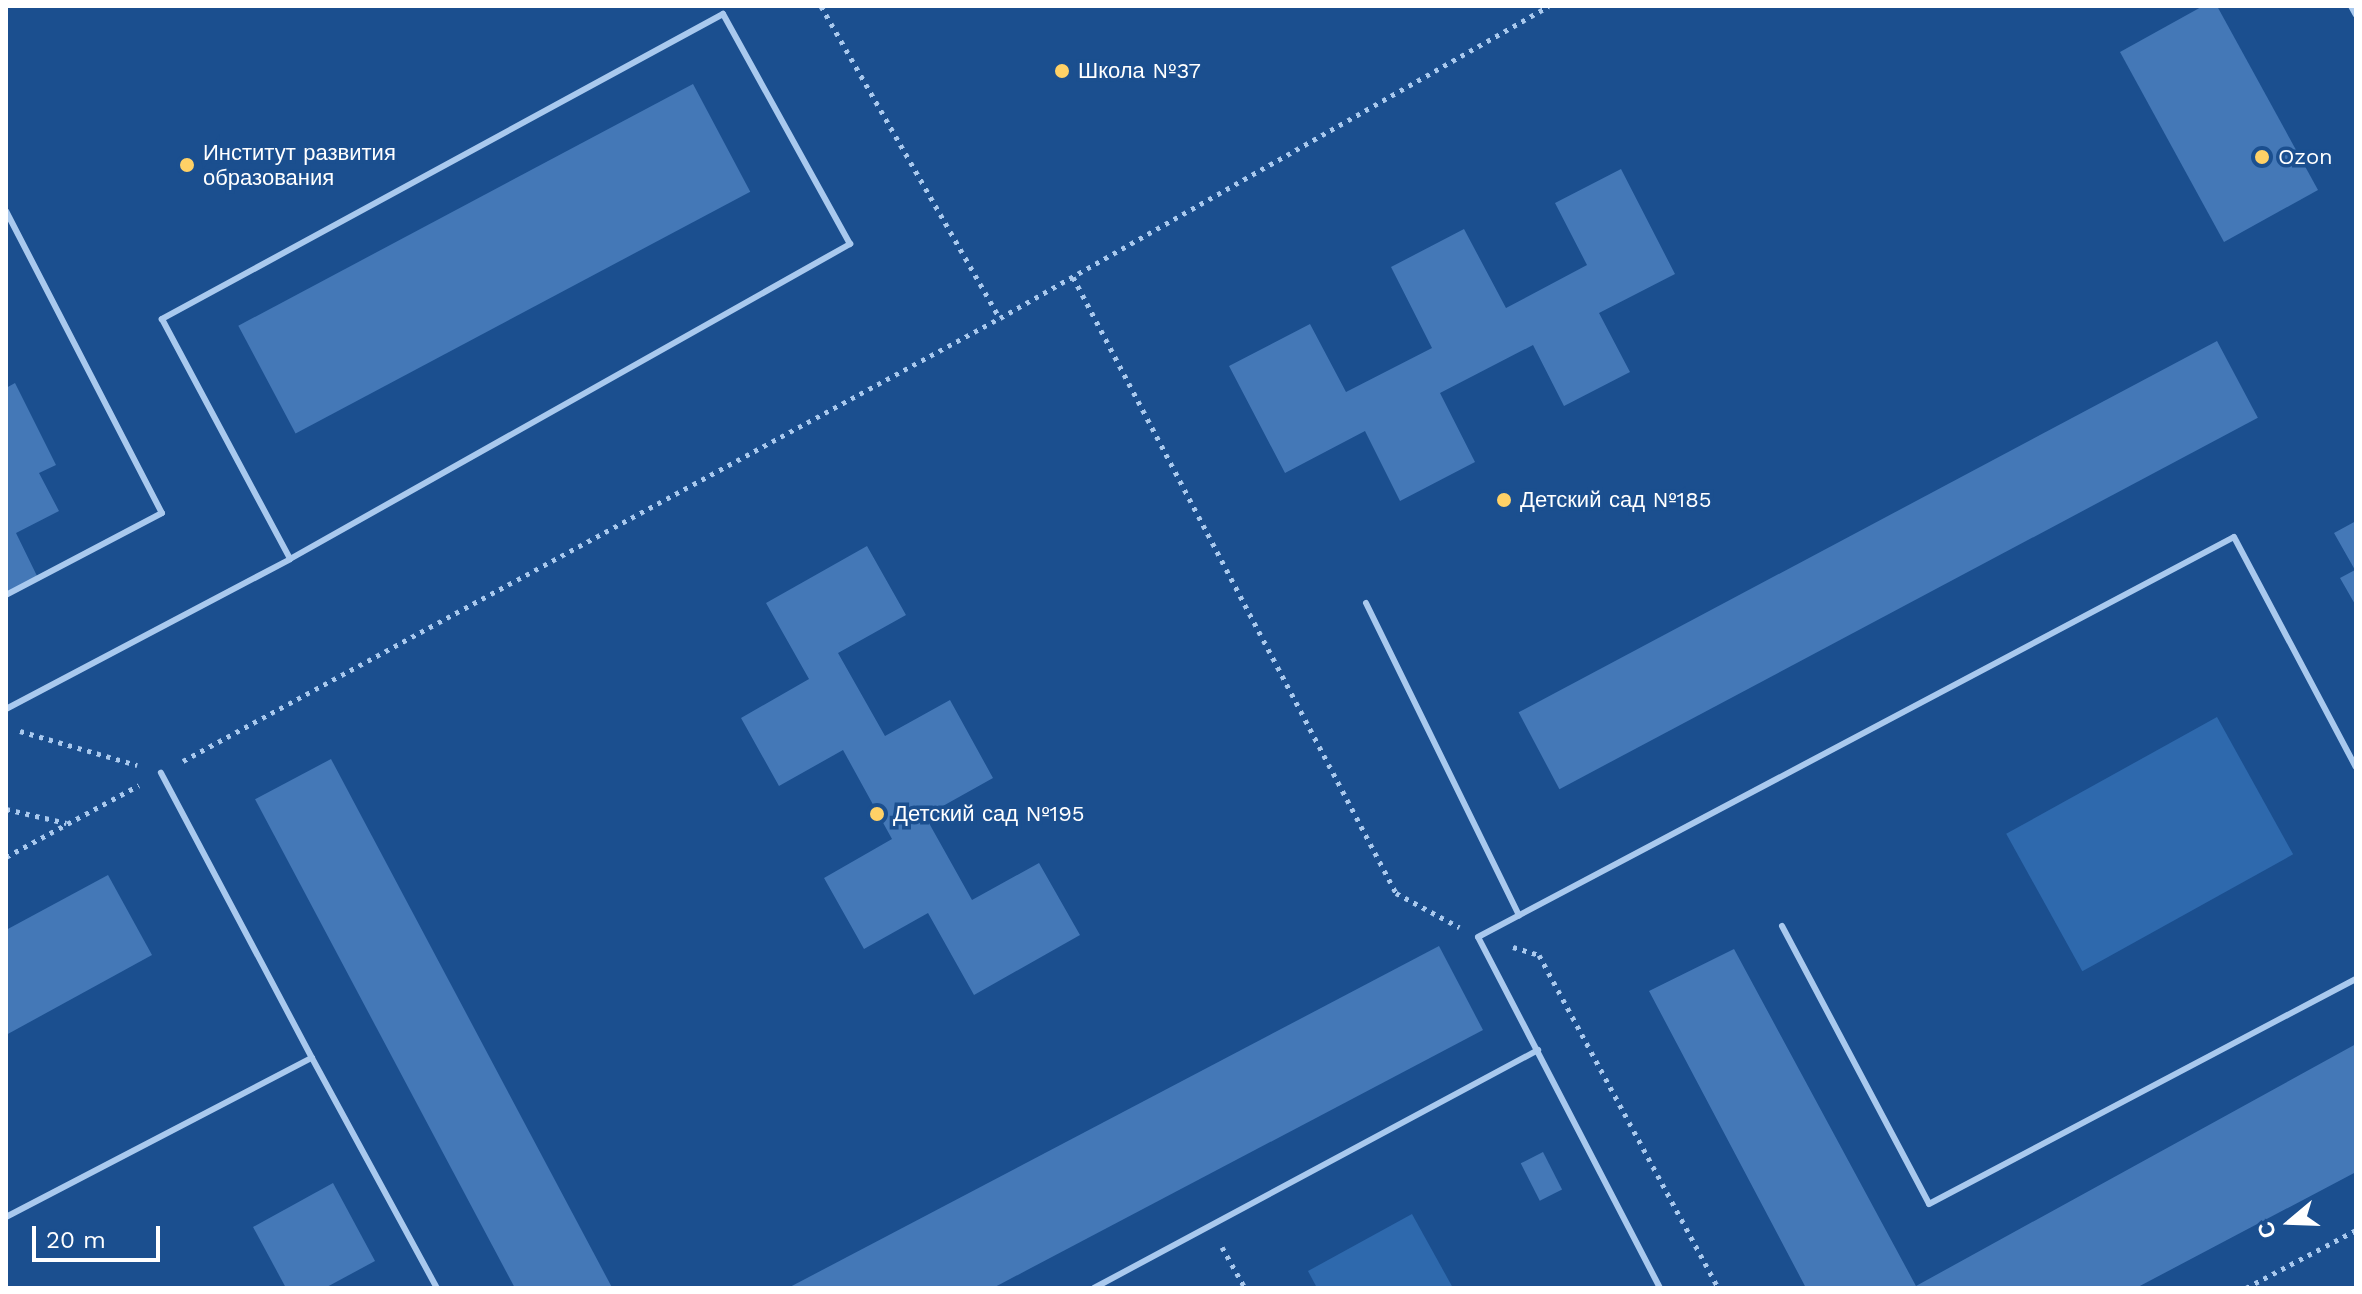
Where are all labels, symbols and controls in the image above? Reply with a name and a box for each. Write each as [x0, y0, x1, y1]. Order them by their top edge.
place label: Школа №37 [1078, 58, 1201, 84]
marker: Школа №37 [1053, 62, 1071, 80]
place label: Институт развития образования [203, 139, 396, 190]
place label: Ozon [2278, 144, 2333, 170]
marker: Ozon [2253, 148, 2271, 166]
marker: Институт развития образования [178, 156, 196, 174]
place label: Детский сад №185 [1520, 487, 1712, 513]
marker: Детский сад №185 [1495, 491, 1513, 509]
place label: Детский сад №195 [893, 801, 1085, 827]
marker: Детский сад №195 [868, 805, 886, 823]
north arrow [2250, 1182, 2330, 1262]
scale bar [36, 1210, 164, 1260]
text: С [2252, 1218, 2281, 1242]
text: 20 m [46, 1226, 106, 1254]

